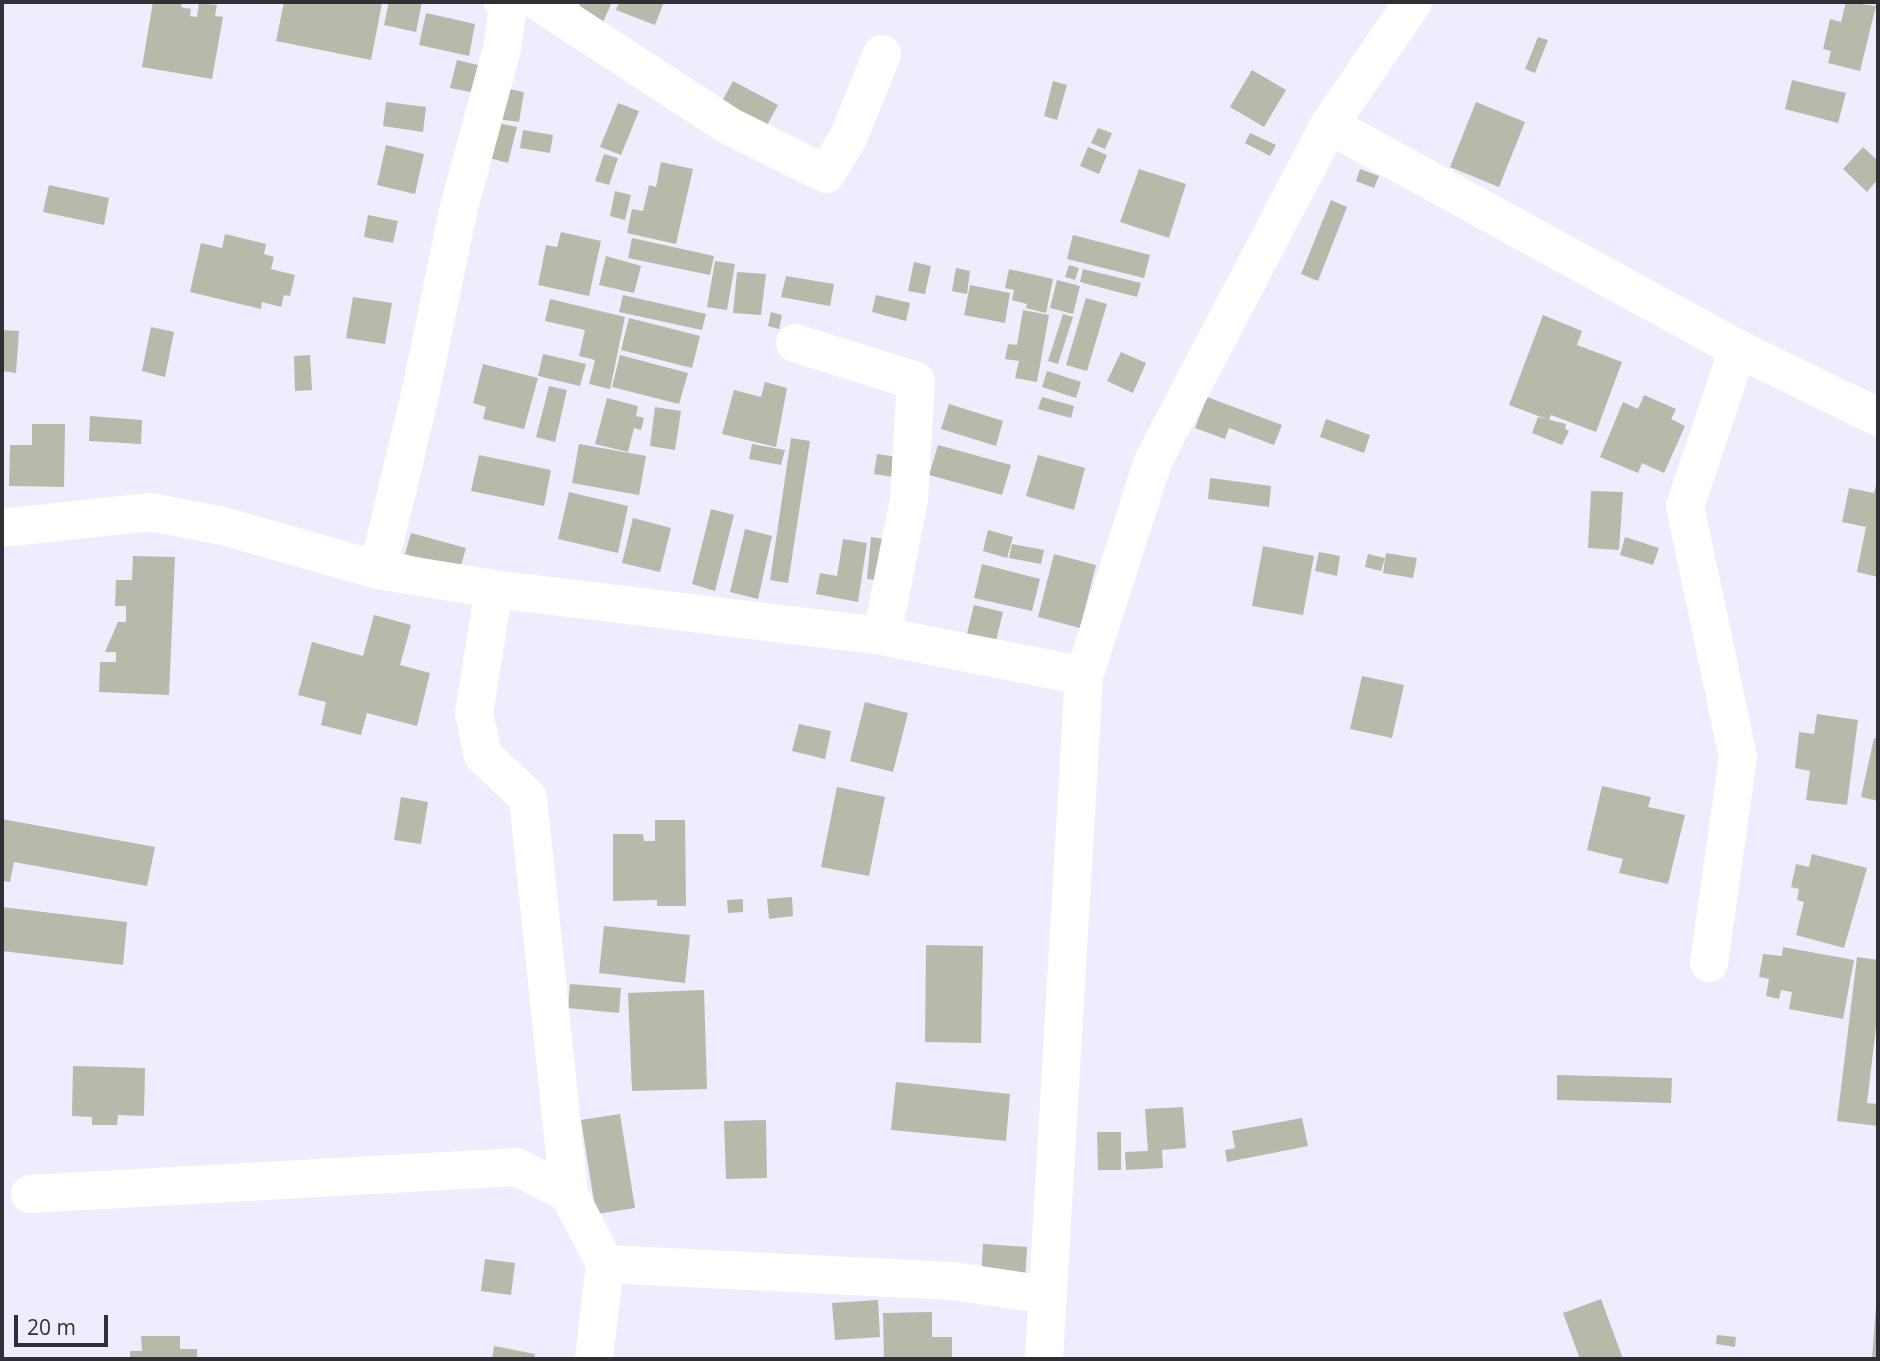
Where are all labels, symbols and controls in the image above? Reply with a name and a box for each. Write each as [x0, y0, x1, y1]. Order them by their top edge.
scale bar [18, 1302, 112, 1346]
text: 20 m [27, 1313, 76, 1341]

